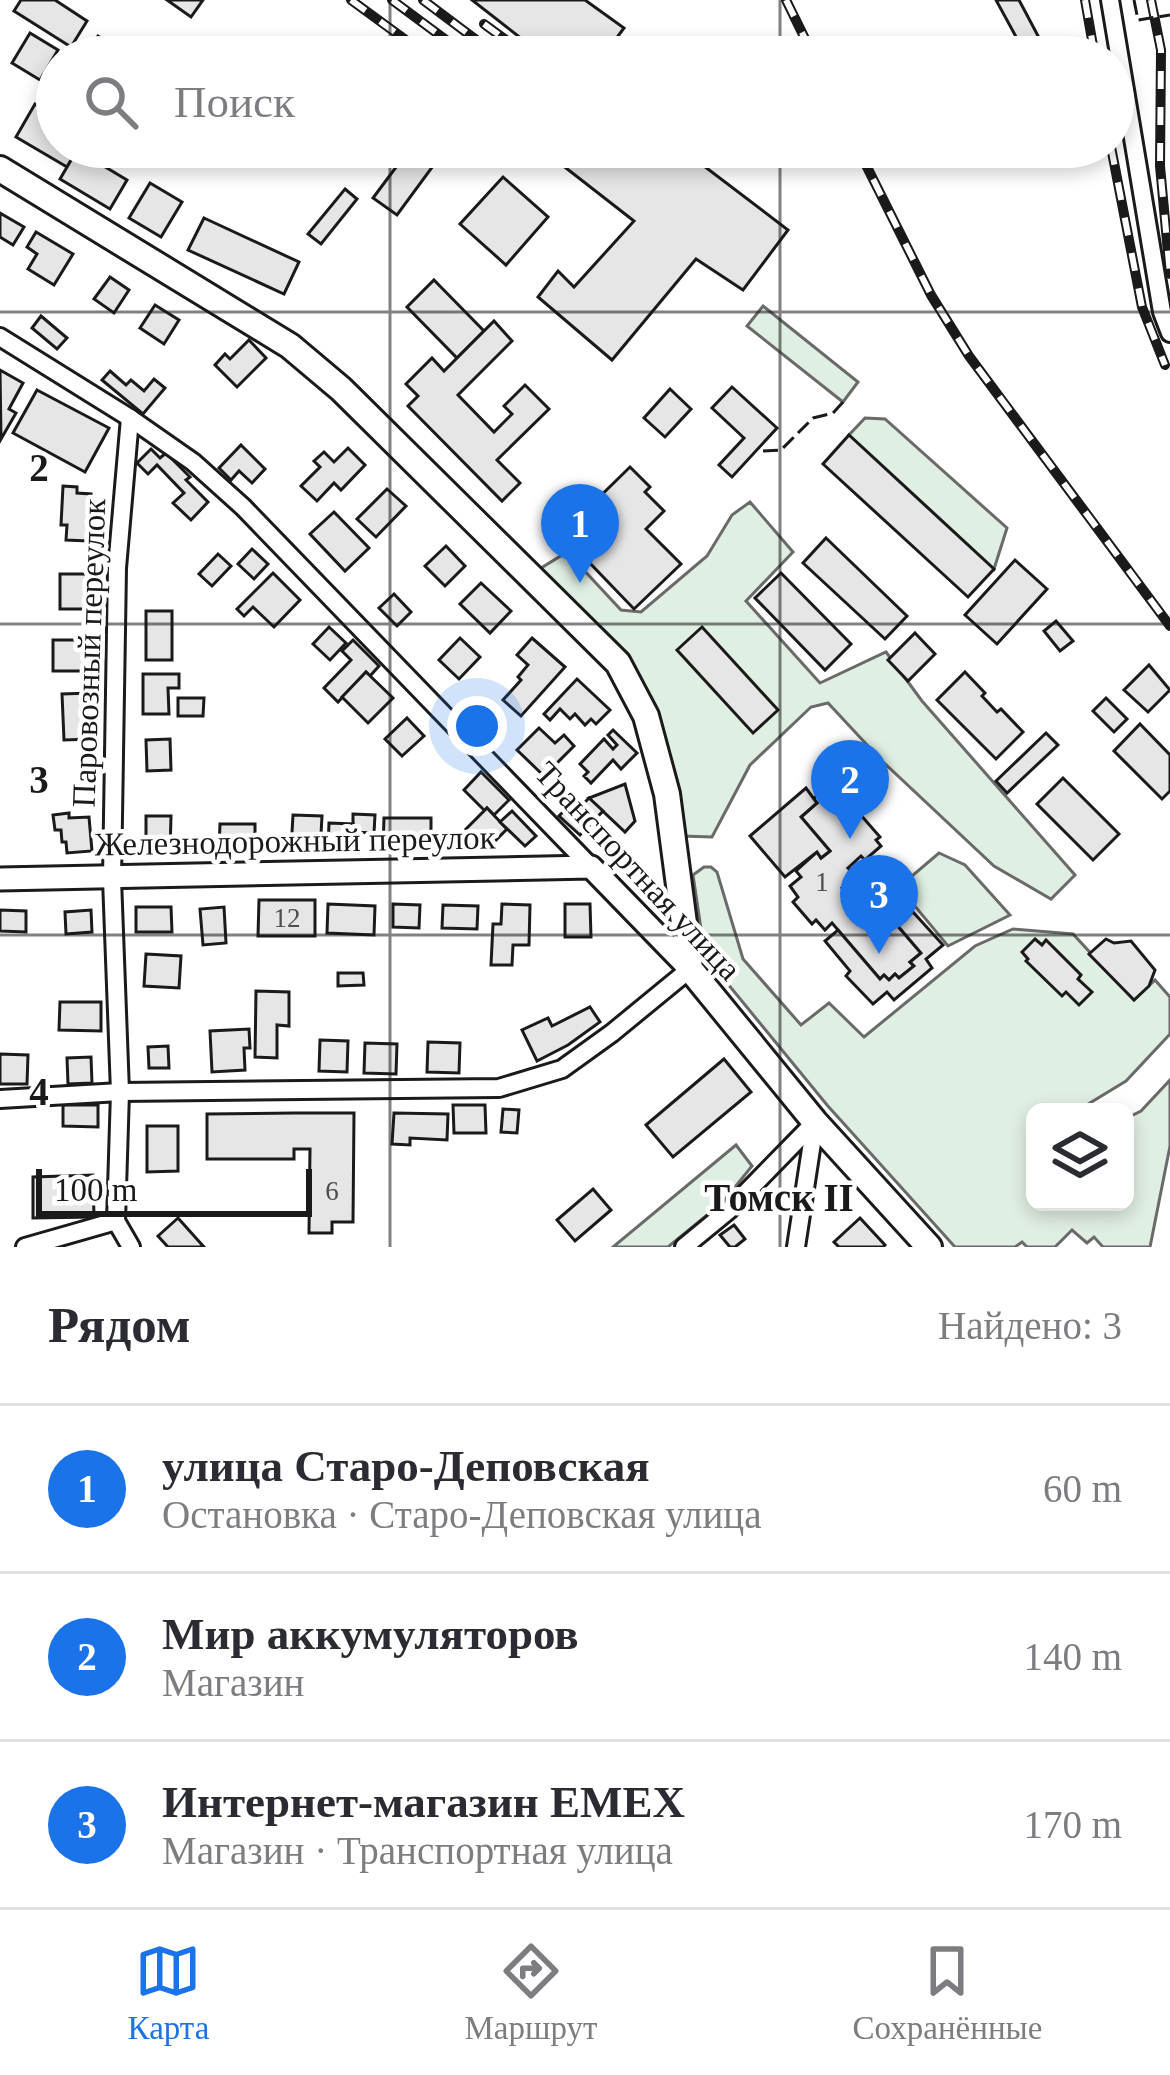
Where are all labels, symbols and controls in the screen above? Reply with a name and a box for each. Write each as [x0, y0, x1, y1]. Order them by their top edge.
search box [36, 36, 1134, 168]
icon: search [78, 69, 144, 135]
text: Поиск [174, 77, 295, 127]
text: 2 [29, 446, 49, 489]
pin: 1 [541, 484, 619, 583]
street label: Паровозный переулок [66, 497, 112, 808]
your location [447, 696, 507, 756]
pin: 2 [811, 740, 889, 839]
street label: Транспортная улица [528, 755, 748, 987]
text: 3 [29, 758, 49, 801]
street label: Железнодорожный переулок [94, 819, 497, 862]
pin: 3 [840, 855, 918, 954]
house number: 1 [815, 867, 829, 897]
house number: 12 [274, 903, 301, 933]
text: 4 [29, 1070, 49, 1113]
map controls [1026, 1103, 1134, 1211]
button: layers [1026, 1103, 1134, 1211]
scale bar [36, 1163, 312, 1216]
text: 100 m [54, 1172, 137, 1208]
house number: 6 [325, 1176, 339, 1206]
district label: Томск II [704, 1176, 854, 1219]
text: Рядом [48, 1297, 191, 1353]
text: Найдено: 3 [938, 1304, 1122, 1347]
text: улица Старо-Деповская [162, 1441, 650, 1491]
text: 1 [77, 1467, 97, 1510]
text: 60 m [1043, 1467, 1122, 1510]
text: Остановка · Старо-Деповская улица [162, 1493, 761, 1536]
text: Мир аккумуляторов [162, 1609, 579, 1659]
text: 2 [77, 1635, 97, 1678]
text: 140 m [1023, 1635, 1122, 1678]
text: Магазин [162, 1661, 304, 1704]
text: Интернет-магазин EMEX [162, 1777, 685, 1827]
text: 3 [77, 1803, 97, 1846]
text: 170 m [1023, 1803, 1122, 1846]
text: Магазин · Транспортная улица [162, 1829, 673, 1872]
tab: Карта [128, 1938, 209, 2047]
tab: Маршрут [465, 1938, 597, 2047]
tab: Сохранённые [853, 1938, 1042, 2047]

